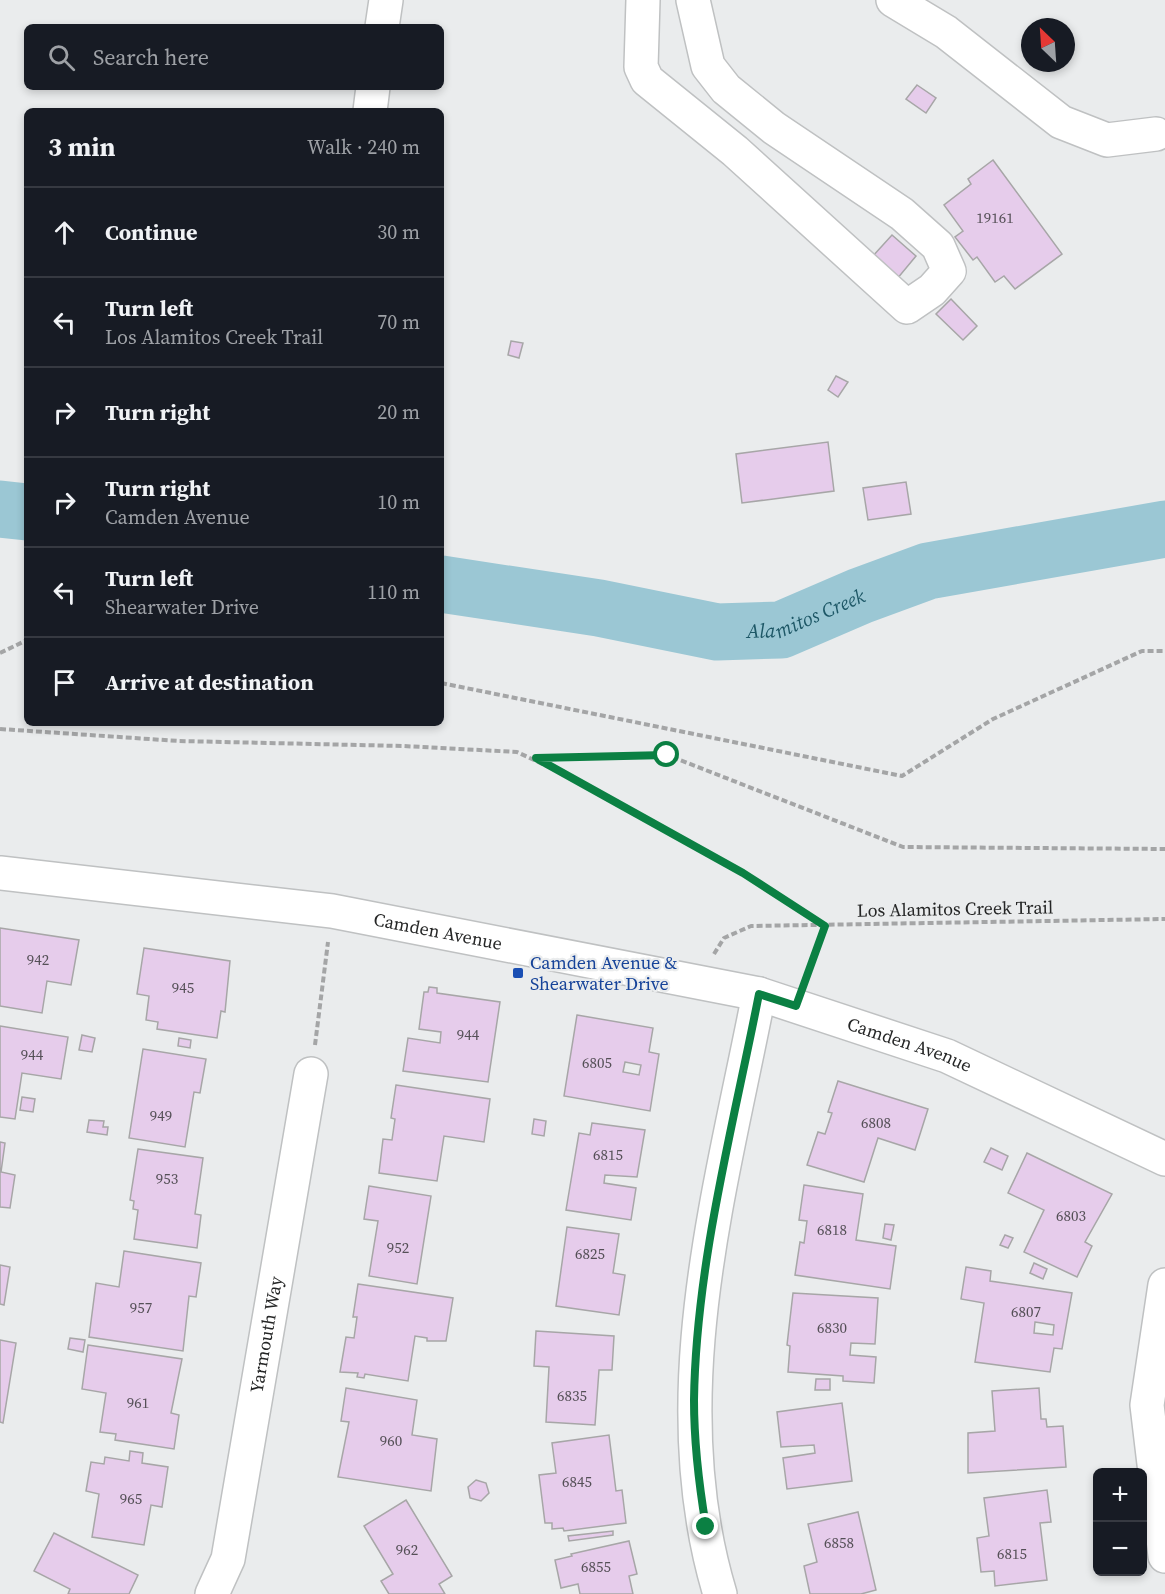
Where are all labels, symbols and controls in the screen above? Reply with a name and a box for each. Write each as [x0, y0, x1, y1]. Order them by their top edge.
north arrow [1021, 18, 1075, 72]
search box [24, 24, 444, 90]
icon: search [45, 41, 78, 74]
text: Search here [93, 42, 209, 72]
text: 3 min [48, 129, 115, 165]
text: Walk · 240 m [307, 133, 420, 161]
house number: 19161 [976, 207, 1014, 228]
icon: ahead [48, 216, 81, 249]
text: Continue [105, 217, 198, 247]
text: 30 m [377, 218, 420, 246]
text: Turn left [105, 293, 193, 323]
icon: left [48, 306, 81, 339]
text: 70 m [377, 308, 420, 336]
text: Los Alamitos Creek Trail [105, 323, 323, 351]
icon: right [48, 396, 81, 429]
text: Turn right [105, 397, 210, 427]
text: 20 m [377, 398, 420, 426]
text: Turn right [105, 473, 210, 503]
icon: right [48, 486, 81, 519]
text: 10 m [377, 488, 420, 516]
text: Camden Avenue [105, 503, 250, 531]
text: Turn left [105, 563, 193, 593]
icon: left [48, 576, 81, 609]
text: 110 m [367, 578, 420, 606]
water label: Alamitos Creek [745, 581, 870, 645]
text: Shearwater Drive [105, 593, 259, 621]
icon: arrive [48, 666, 81, 699]
text: Arrive at destination [105, 667, 314, 697]
route start [653, 741, 679, 767]
street label: Los Alamitos Creek Trail [857, 894, 1053, 923]
street label: Camden Avenue [372, 906, 504, 956]
house number: 942 [27, 949, 49, 970]
place label: Camden Avenue & Shearwater Drive [530, 950, 677, 996]
marker: Camden Avenue & Shearwater Drive [511, 966, 525, 980]
house number: 945 [172, 977, 194, 998]
street label: Camden Avenue [844, 1011, 976, 1078]
house number: 944 [457, 1024, 480, 1045]
house number: 944 [21, 1044, 44, 1065]
house number: 6805 [582, 1052, 612, 1073]
house number: 949 [150, 1105, 172, 1126]
house number: 6808 [861, 1112, 891, 1133]
house number: 6815 [593, 1144, 623, 1165]
house number: 953 [156, 1168, 178, 1189]
house number: 6803 [1056, 1205, 1086, 1226]
house number: 6818 [817, 1219, 847, 1240]
house number: 952 [387, 1237, 409, 1258]
house number: 6825 [575, 1243, 605, 1264]
street label: Yarmouth Way [244, 1274, 288, 1395]
house number: 957 [130, 1297, 152, 1318]
house number: 6807 [1011, 1301, 1041, 1322]
house number: 6830 [817, 1317, 847, 1338]
house number: 6835 [557, 1385, 587, 1406]
house number: 961 [127, 1392, 149, 1413]
house number: 960 [380, 1430, 402, 1451]
map controls [1093, 1468, 1147, 1576]
button: + [1093, 1468, 1147, 1522]
house number: 6845 [562, 1471, 592, 1492]
house number: 965 [120, 1488, 142, 1509]
route end [692, 1513, 718, 1539]
button: − [1093, 1522, 1147, 1576]
house number: 6858 [824, 1532, 854, 1553]
house number: 962 [396, 1539, 418, 1560]
house number: 6815 [997, 1543, 1027, 1564]
house number: 6855 [581, 1556, 611, 1577]

